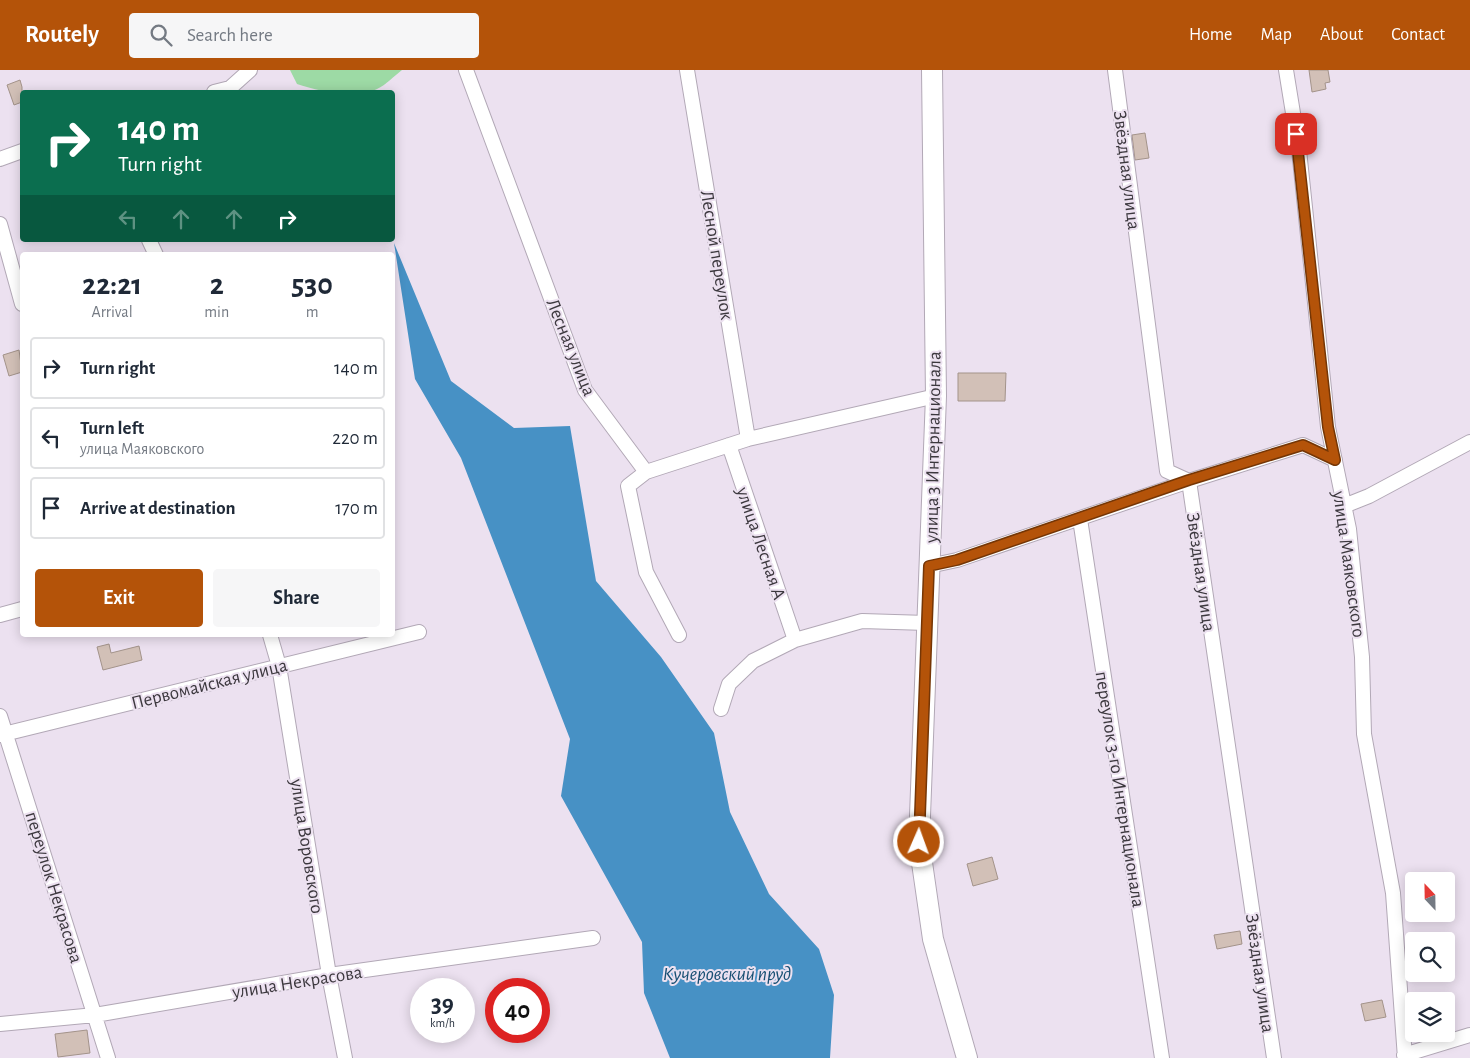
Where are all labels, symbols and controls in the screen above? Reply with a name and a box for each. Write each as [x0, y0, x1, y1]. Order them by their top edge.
search box [129, 13, 479, 58]
icon: search [147, 21, 175, 49]
text: Routely [25, 23, 99, 47]
text: Search here [187, 26, 273, 45]
text: Home [1189, 26, 1232, 44]
text: Map [1260, 26, 1292, 44]
text: About [1320, 26, 1363, 44]
text: Contact [1391, 26, 1445, 44]
street label: Звёздная улица [1110, 109, 1143, 231]
icon: right [35, 110, 100, 175]
text: 140 m [118, 112, 200, 147]
pin [1275, 113, 1317, 155]
icon: arrive [1282, 120, 1310, 148]
text: Turn right [118, 153, 202, 175]
street label: Лесной переулок [697, 189, 736, 322]
icon: left [114, 205, 142, 233]
icon: ahead [167, 205, 195, 233]
icon: ahead [220, 205, 248, 233]
icon: right [273, 205, 301, 233]
text: 22:21 [82, 270, 142, 300]
text: 2 [210, 270, 224, 300]
text: 530 [291, 270, 333, 300]
street label: Лесная улица [542, 296, 599, 399]
text: Arrival [92, 304, 133, 320]
text: min [204, 304, 229, 320]
text: m [306, 304, 319, 320]
street label: улица 3 Интернационала [922, 351, 945, 544]
icon: right [37, 354, 65, 382]
text: Turn right [80, 359, 155, 378]
text: 140 m [334, 359, 378, 378]
text: Turn left [80, 419, 144, 438]
icon: left [37, 424, 65, 452]
text: 220 m [332, 429, 378, 448]
text: улица Маяковского [80, 441, 204, 457]
street label: улица Лесная А [732, 484, 789, 602]
street label: улица Маяковского [1329, 489, 1368, 639]
icon: arrive [37, 494, 65, 522]
text: Arrive at destination [80, 499, 236, 518]
text: 170 m [335, 499, 378, 518]
street label: Звёздная улица [1183, 511, 1218, 633]
button: Exit [35, 569, 203, 627]
button: Share [213, 569, 380, 627]
street label: Первомайская улица [129, 656, 290, 713]
street label: переулок 3-го Интернационала [1091, 670, 1148, 909]
street label: улица Воровского [286, 777, 327, 915]
street label: переулок Некрасова [21, 809, 86, 966]
position arrow [892, 815, 944, 867]
north arrow [1405, 872, 1455, 922]
map controls [1405, 872, 1455, 1042]
street label: Звёздная улица [1242, 912, 1277, 1034]
button: search [1405, 932, 1455, 982]
street label: улица Некрасова [230, 963, 364, 1002]
water label: Кучеровский пруд [663, 964, 791, 984]
speed limit sign: 40 [485, 978, 550, 1043]
text: 39 [431, 992, 454, 1017]
button: layers [1405, 992, 1455, 1042]
text: km/h [430, 1017, 455, 1029]

